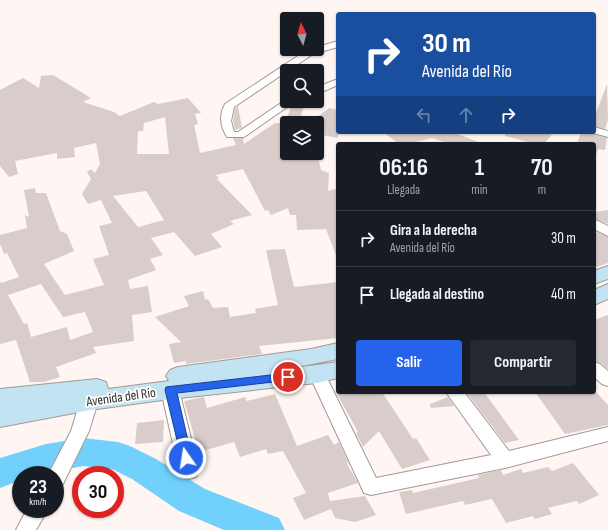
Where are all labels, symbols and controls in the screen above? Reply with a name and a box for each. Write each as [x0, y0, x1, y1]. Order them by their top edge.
north arrow [280, 12, 324, 56]
map controls [280, 12, 324, 160]
text: 30 m [422, 27, 471, 60]
icon: right [356, 28, 408, 80]
text: Avenida del Río [422, 61, 512, 82]
button: search [280, 64, 324, 108]
icon: left [413, 104, 435, 126]
icon: ahead [455, 104, 477, 126]
icon: right [497, 104, 519, 126]
button: layers [280, 116, 324, 160]
text: 06:16 [379, 153, 428, 182]
text: 1 [475, 153, 484, 182]
text: 70 [531, 153, 553, 182]
text: Llegada [387, 182, 420, 198]
text: min [471, 182, 488, 198]
text: m [538, 182, 546, 198]
text: Gira a la derecha [390, 221, 477, 240]
icon: right [356, 228, 378, 250]
text: 30 m [551, 229, 576, 248]
text: Avenida del Río [390, 240, 455, 256]
icon: arrive [356, 284, 378, 306]
text: Llegada al destino [390, 285, 484, 304]
text: 40 m [551, 285, 576, 304]
button: Salir [356, 340, 462, 386]
button: Compartir [470, 340, 576, 386]
pin [271, 360, 305, 394]
icon: arrive [277, 366, 299, 388]
street label: Avenida del Río [84, 384, 157, 410]
position arrow [165, 437, 207, 479]
speed limit sign: 30 [72, 466, 124, 518]
text: 23 [29, 475, 47, 499]
text: km/h [29, 496, 47, 508]

